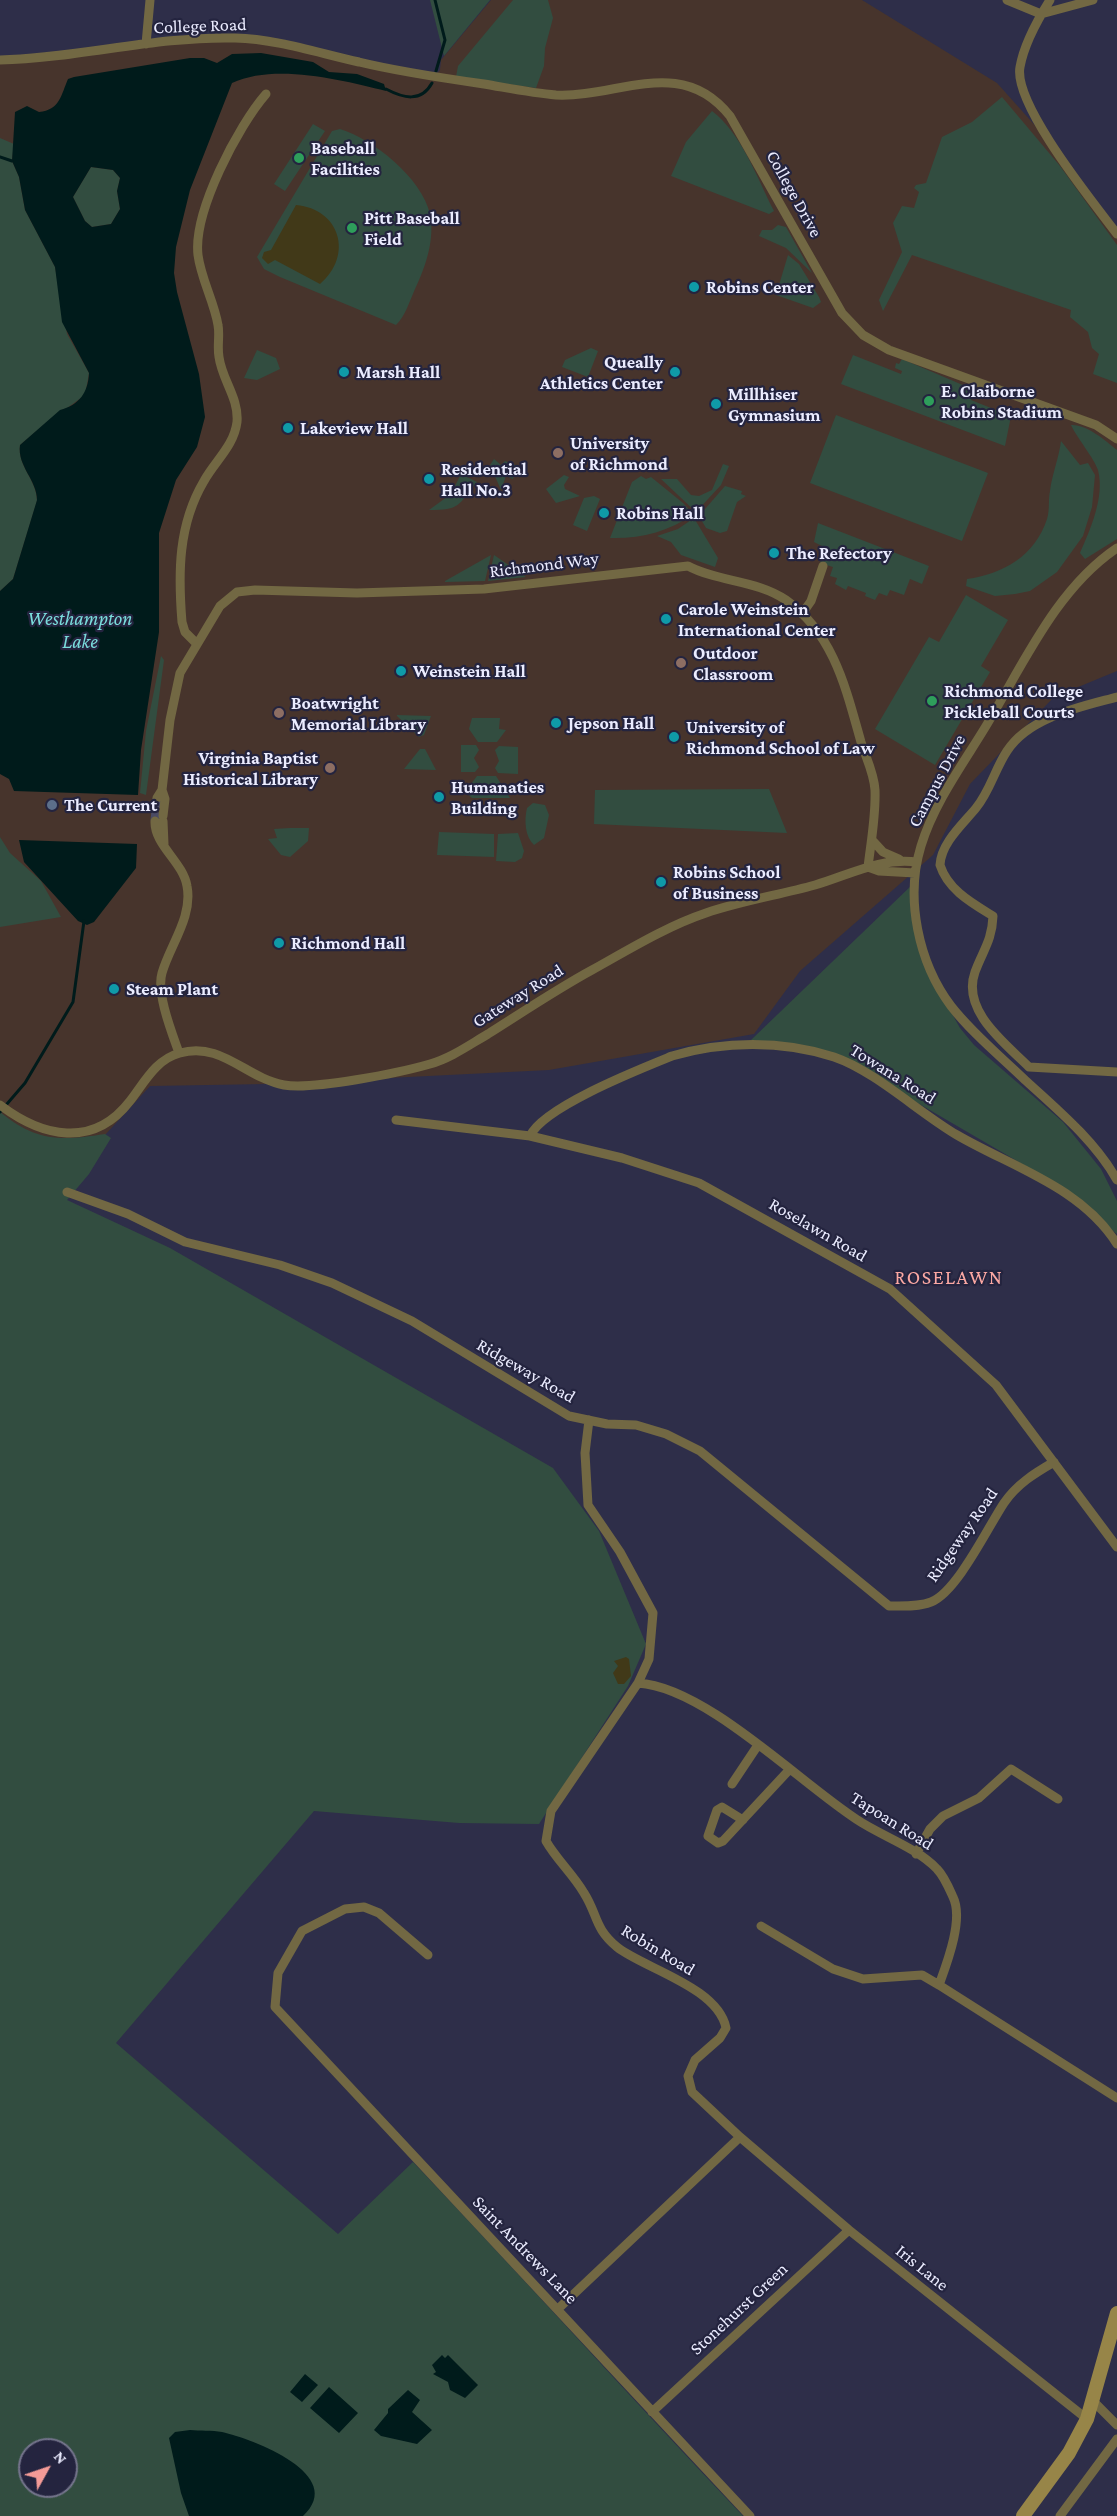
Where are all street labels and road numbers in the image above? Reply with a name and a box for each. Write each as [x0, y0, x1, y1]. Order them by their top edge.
street label: College Road [153, 14, 247, 38]
street label: College Drive [761, 147, 827, 241]
street label: Richmond Way [488, 548, 600, 582]
street label: Campus Drive [904, 731, 970, 831]
street label: Gateway Road [469, 960, 567, 1032]
street label: Towana Road [846, 1039, 940, 1109]
street label: Roselawn Road [765, 1193, 871, 1267]
street label: Ridgeway Road [473, 1334, 579, 1408]
street label: Ridgeway Road [922, 1484, 1002, 1586]
street label: Tapoan Road [847, 1787, 937, 1855]
street label: Robin Road [617, 1920, 699, 1980]
street label: Saint Andrews Lane [468, 2191, 582, 2309]
street label: Iris Lane [891, 2240, 953, 2296]
street label: Stonehurst Green [686, 2258, 792, 2360]

